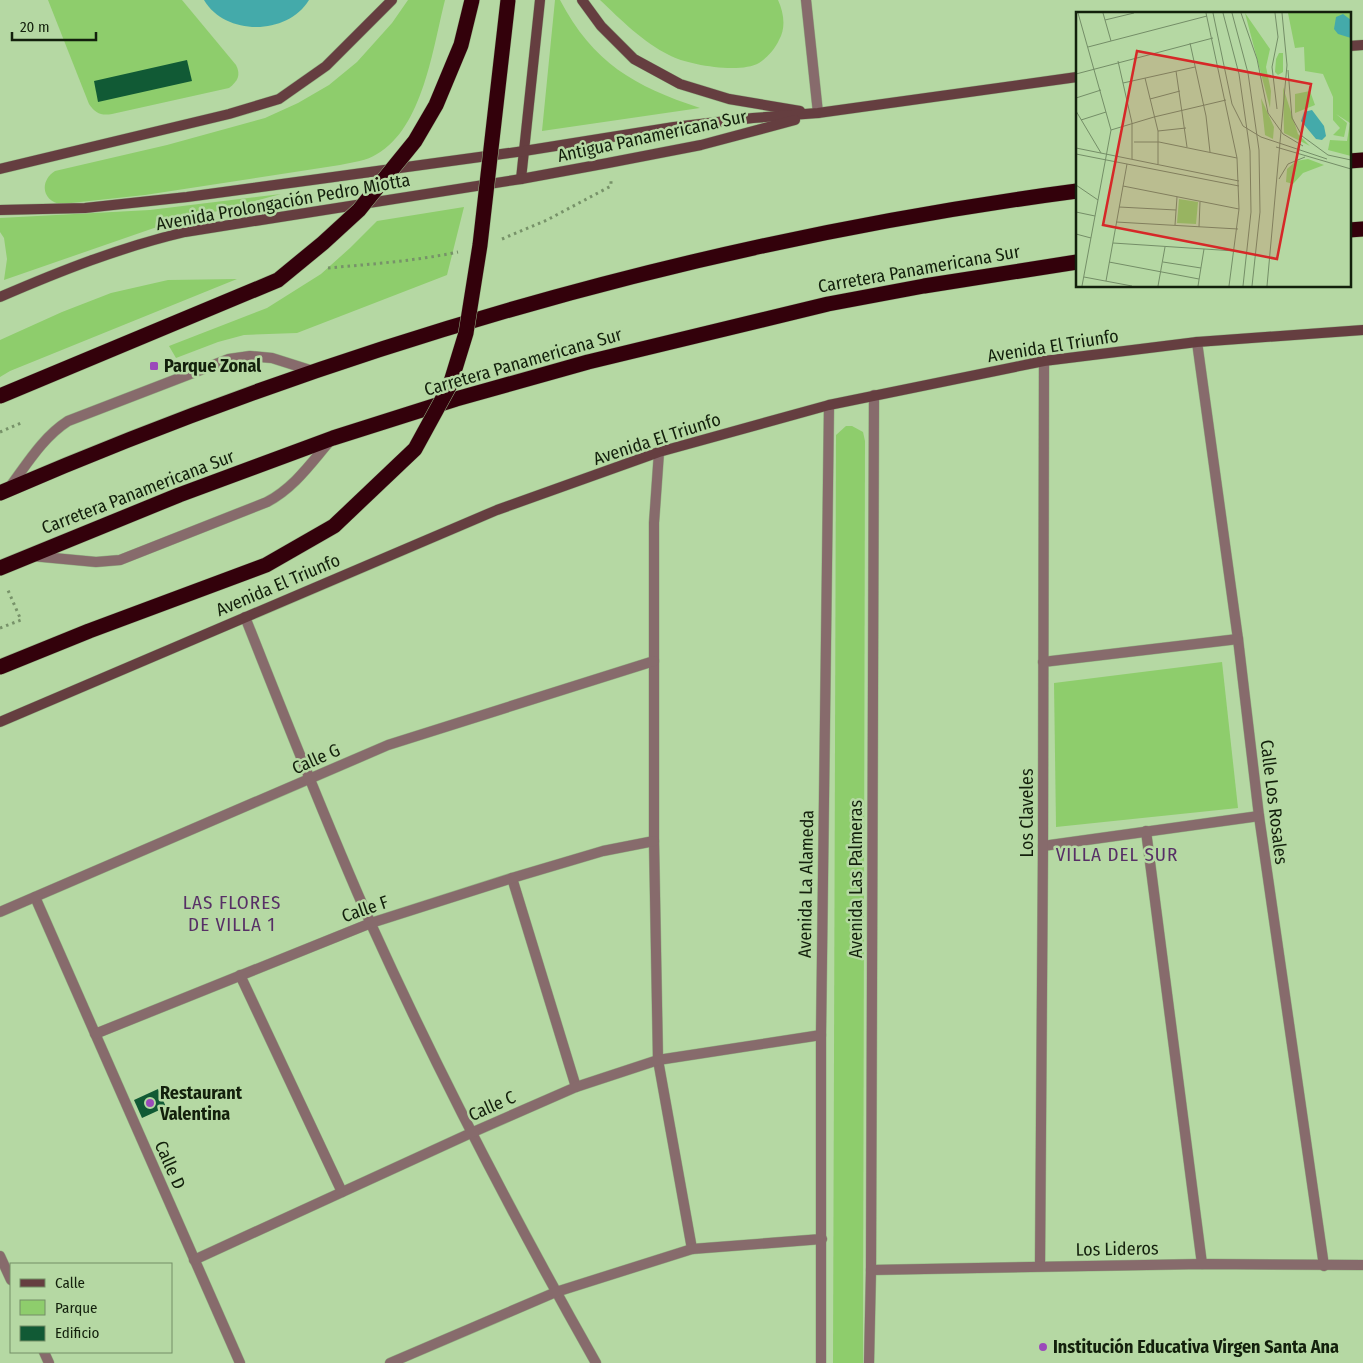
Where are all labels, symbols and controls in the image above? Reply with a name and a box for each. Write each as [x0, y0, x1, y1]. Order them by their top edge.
scale bar [12, 10, 96, 42]
inset map [1076, 12, 1350, 288]
text: 20 m [20, 18, 50, 36]
street label: Antigua Panamericana Sur [555, 105, 749, 167]
street label: Avenida Prolongación Pedro Miotta [154, 169, 412, 235]
street label: Carretera Panamericana Sur [816, 240, 1022, 298]
street label: Carretera Panamericana Sur [422, 323, 625, 401]
street label: Avenida El Triunfo [986, 325, 1120, 367]
place label: Parque Zonal [164, 355, 261, 377]
marker: Parque Zonal [148, 360, 160, 372]
street label: Avenida El Triunfo [591, 408, 723, 470]
street label: Carretera Panamericana Sur [39, 445, 238, 539]
street label: Avenida El Triunfo [213, 549, 343, 621]
street label: Calle Los Rosales [1255, 738, 1293, 866]
street label: Calle G [288, 739, 344, 779]
street label: Los Claveles [1016, 768, 1038, 858]
street label: Avenida Las Palmeras [845, 800, 867, 958]
street label: Avenida La Alameda [794, 810, 818, 958]
district label: VILLA DEL SUR [1056, 843, 1178, 866]
district label: LAS FLORES DE VILLA 1 [183, 891, 281, 936]
street label: Calle F [339, 891, 391, 927]
place label: Restaurant Valentina [159, 1082, 243, 1125]
street label: Calle C [465, 1086, 519, 1126]
marker: Restaurant Valentina [144, 1097, 156, 1109]
street label: Calle D [150, 1137, 190, 1193]
street label: Los Lideros [1075, 1237, 1159, 1261]
legend [10, 1263, 172, 1353]
text: Calle [55, 1274, 85, 1292]
text: Parque [55, 1299, 98, 1317]
text: Edificio [55, 1324, 100, 1342]
place label: Institución Educativa Virgen Santa Ana [1053, 1336, 1339, 1358]
marker: Institución Educativa Virgen Santa Ana [1037, 1341, 1049, 1353]

